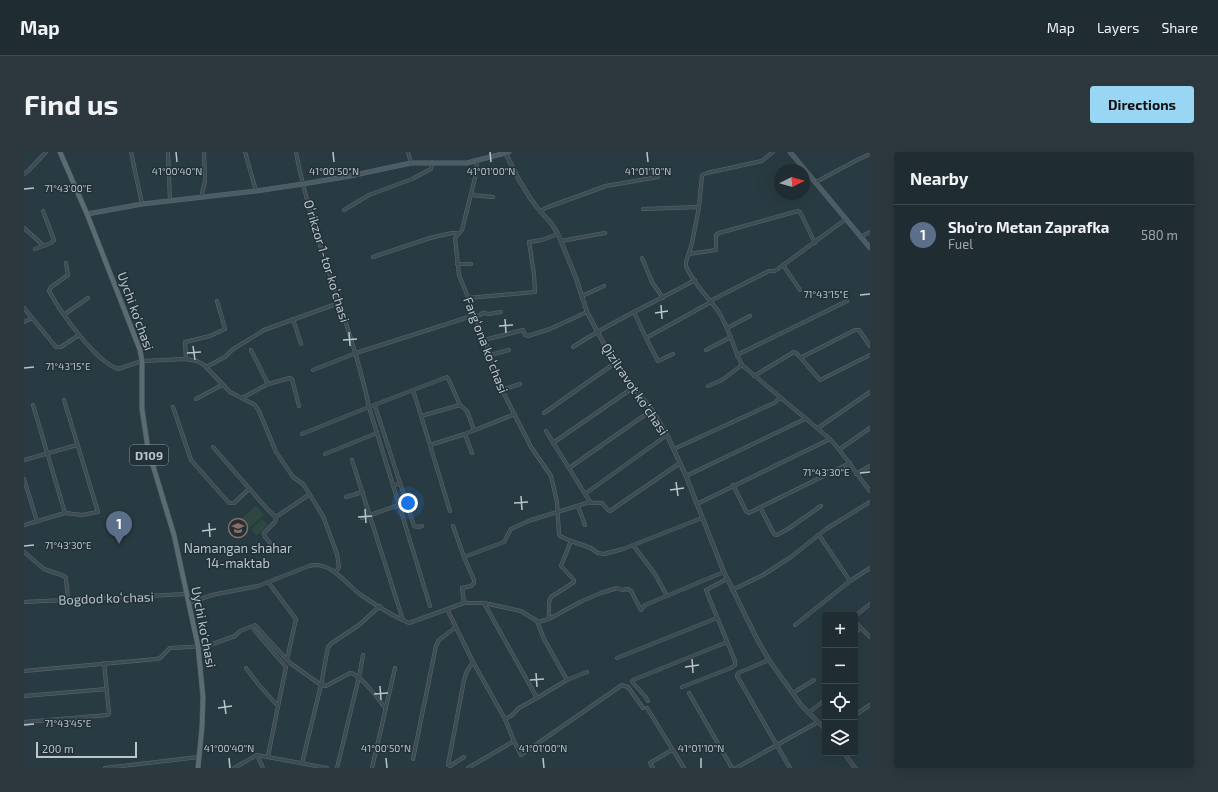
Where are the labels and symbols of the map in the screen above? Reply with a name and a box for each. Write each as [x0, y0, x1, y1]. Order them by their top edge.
north arrow [774, 164, 810, 200]
text: 41°00'40"N [152, 165, 202, 177]
text: 41°00'50"N [309, 165, 359, 177]
text: 41°01'00"N [467, 165, 515, 177]
text: 41°01'10"N [625, 165, 671, 177]
text: 71°43'00"E [44, 182, 92, 194]
street label: Oʻrikzor 1-tor koʻchasi [301, 198, 353, 324]
street label: Uychi ko'chasi [114, 270, 158, 352]
text: 71°43'15"E [804, 288, 849, 300]
street label: Fargʻona koʻchasi [460, 295, 512, 395]
street label: Qizilravot koʻchasi [598, 340, 672, 438]
text: 71°43'15"E [46, 360, 91, 372]
road number: D109 [130, 445, 168, 465]
text: 71°43'30"E [802, 466, 850, 478]
your location [398, 493, 418, 513]
pin: 1 [106, 511, 132, 544]
school or university icon: Namangan shahar 14-maktab [227, 517, 249, 539]
text: 71°43'30"E [44, 539, 92, 551]
place label: Namangan shahar 14-maktab [184, 540, 292, 571]
street label: Uychi ko'chasi [188, 585, 220, 669]
street label: Bogdod koʻchasi [58, 588, 154, 608]
text: 71°43'45"E [45, 717, 92, 729]
scale bar [36, 740, 137, 759]
text: 41°00'40"N [204, 742, 254, 754]
text: 41°00'50"N [361, 742, 411, 754]
text: 41°01'00"N [519, 742, 567, 754]
text: 41°01'10"N [678, 742, 724, 754]

